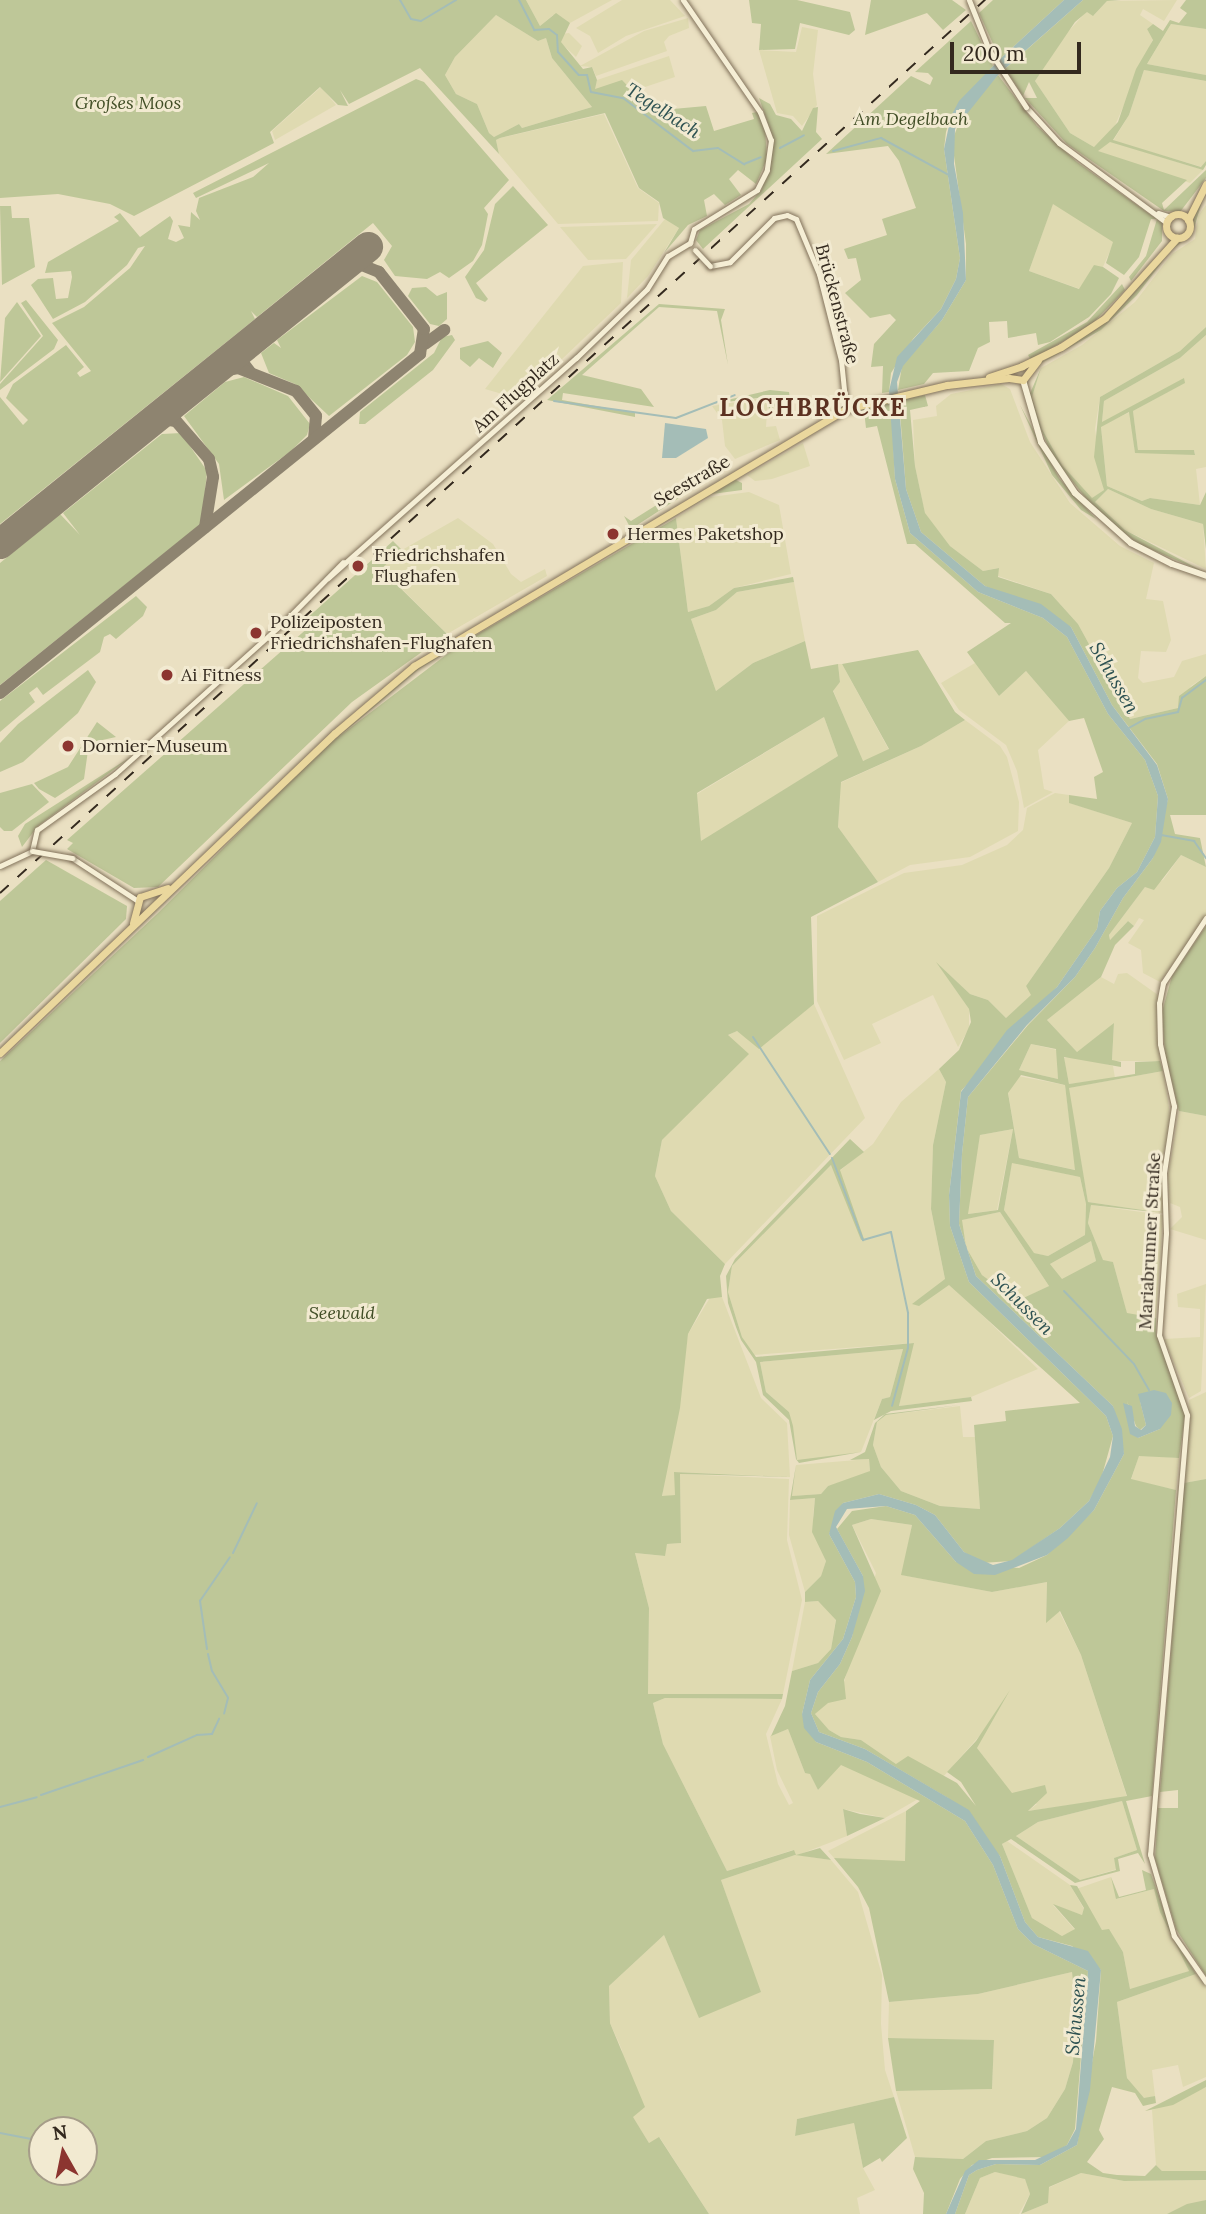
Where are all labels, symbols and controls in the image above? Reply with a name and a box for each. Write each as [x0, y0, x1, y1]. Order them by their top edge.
scale bar [954, 28, 1085, 72]
text: 200 m [963, 40, 1025, 67]
water label: Tegelbach [621, 78, 705, 144]
park label: Großes Moos [75, 92, 181, 114]
park label: Am Degelbach [854, 108, 968, 130]
street label: Brückenstraße [811, 241, 863, 367]
street label: Am Flugplatz [468, 349, 564, 437]
district label: LOCHBRÜCKE [721, 394, 905, 422]
street label: Seestraße [650, 451, 734, 511]
place label: Hermes Paketshop [627, 523, 784, 545]
marker: Hermes Paketshop [605, 526, 621, 542]
place label: Friedrichshafen Flughafen [374, 545, 505, 588]
marker: Friedrichshafen Flughafen [348, 556, 368, 576]
place label: Polizeiposten Friedrichshafen-Flughafen [270, 612, 492, 654]
marker: Polizeiposten Friedrichshafen-Flughafen [248, 625, 264, 641]
water label: Schussen [1084, 638, 1144, 718]
place label: Ai Fitness [181, 664, 261, 686]
marker: Ai Fitness [159, 667, 175, 683]
place label: Dornier-Museum [82, 735, 228, 757]
marker: Dornier-Museum [60, 738, 76, 754]
street label: Mariabrunner Straße [1135, 1152, 1165, 1330]
water label: Schussen [986, 1268, 1058, 1340]
park label: Seewald [309, 1302, 375, 1324]
water label: Schussen [1061, 1976, 1091, 2056]
north arrow [28, 2116, 98, 2186]
text: N [51, 2119, 69, 2145]

